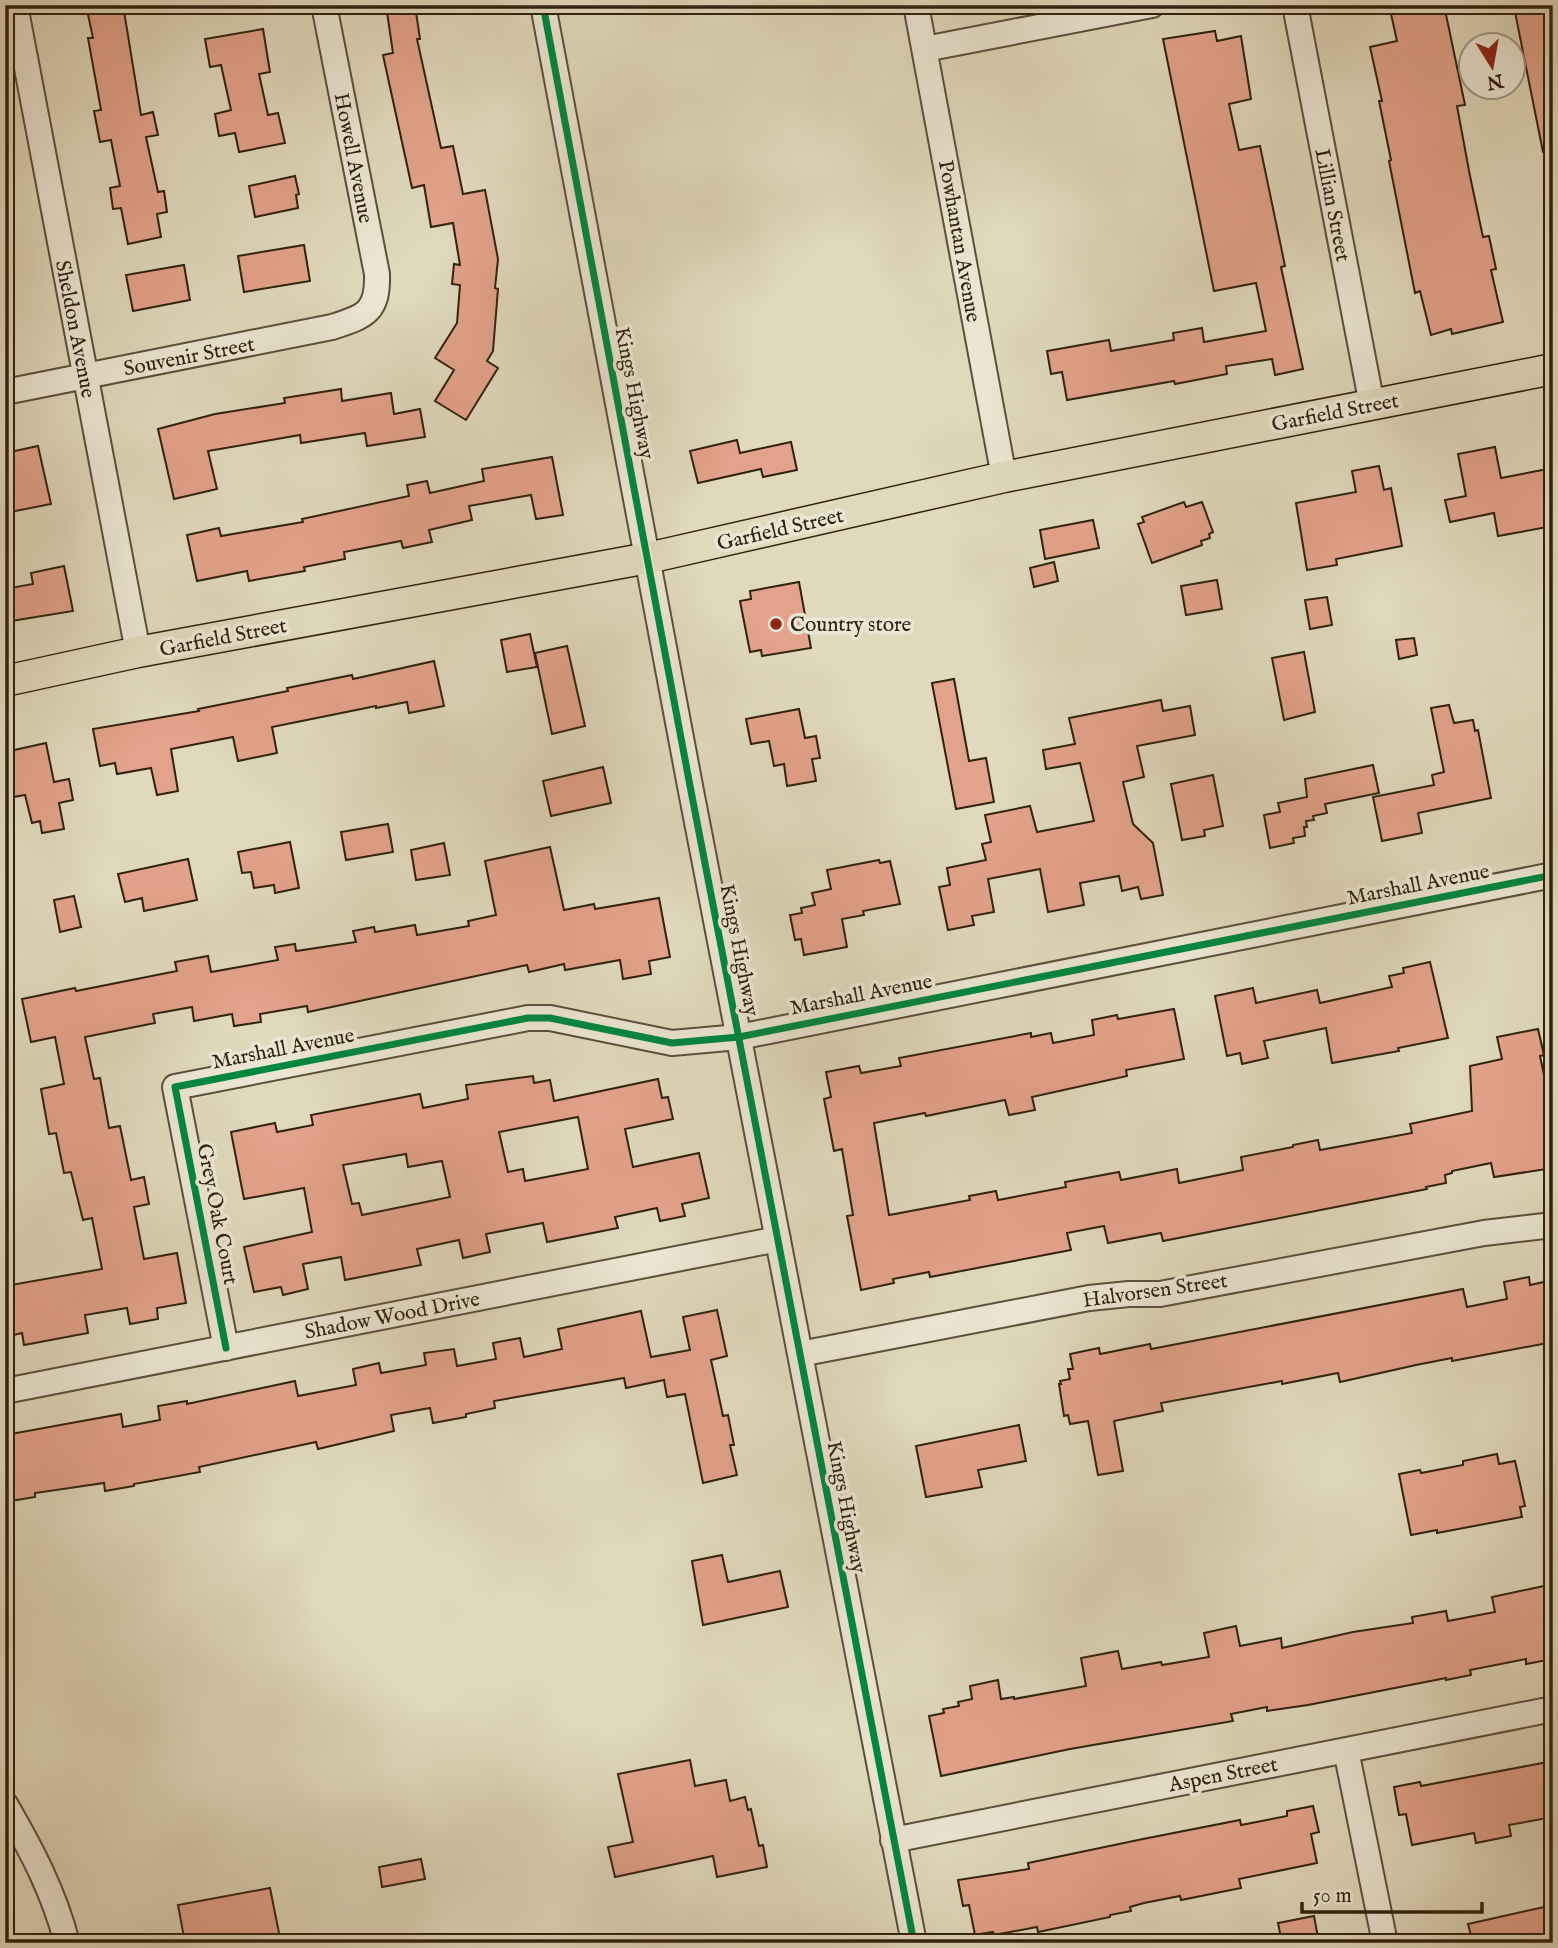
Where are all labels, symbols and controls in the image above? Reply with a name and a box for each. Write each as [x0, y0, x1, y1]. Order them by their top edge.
north arrow [1456, 32, 1526, 102]
text: N [1484, 67, 1506, 94]
street label: Howell Avenue [327, 91, 378, 226]
street label: Lillian Street [1307, 146, 1356, 264]
street label: Powhantan Avenue [931, 158, 986, 325]
street label: Sheldon Avenue [48, 258, 101, 401]
street label: Kings Highway [607, 325, 660, 462]
street label: Souvenir Street [121, 332, 257, 383]
street label: Garfield Street [1269, 388, 1401, 439]
street label: Garfield Street [714, 503, 846, 558]
place label: Country store [790, 612, 912, 639]
street label: Garfield Street [157, 613, 289, 664]
marker: Country store [768, 616, 784, 632]
street label: Marshall Avenue [1345, 858, 1492, 913]
street label: Kings Highway [712, 882, 765, 1019]
street label: Marshall Avenue [788, 968, 935, 1023]
street label: Marshall Avenue [210, 1022, 357, 1077]
street label: Grey Oak Court [190, 1141, 243, 1287]
street label: Halvorsen Street [1081, 1268, 1229, 1315]
street label: Shadow Wood Drive [302, 1286, 483, 1347]
street label: Kings Highway [819, 1439, 872, 1576]
street label: Aspen Street [1165, 1752, 1280, 1799]
scale bar [1302, 1871, 1483, 1915]
text: 50 m [1313, 1883, 1352, 1910]

